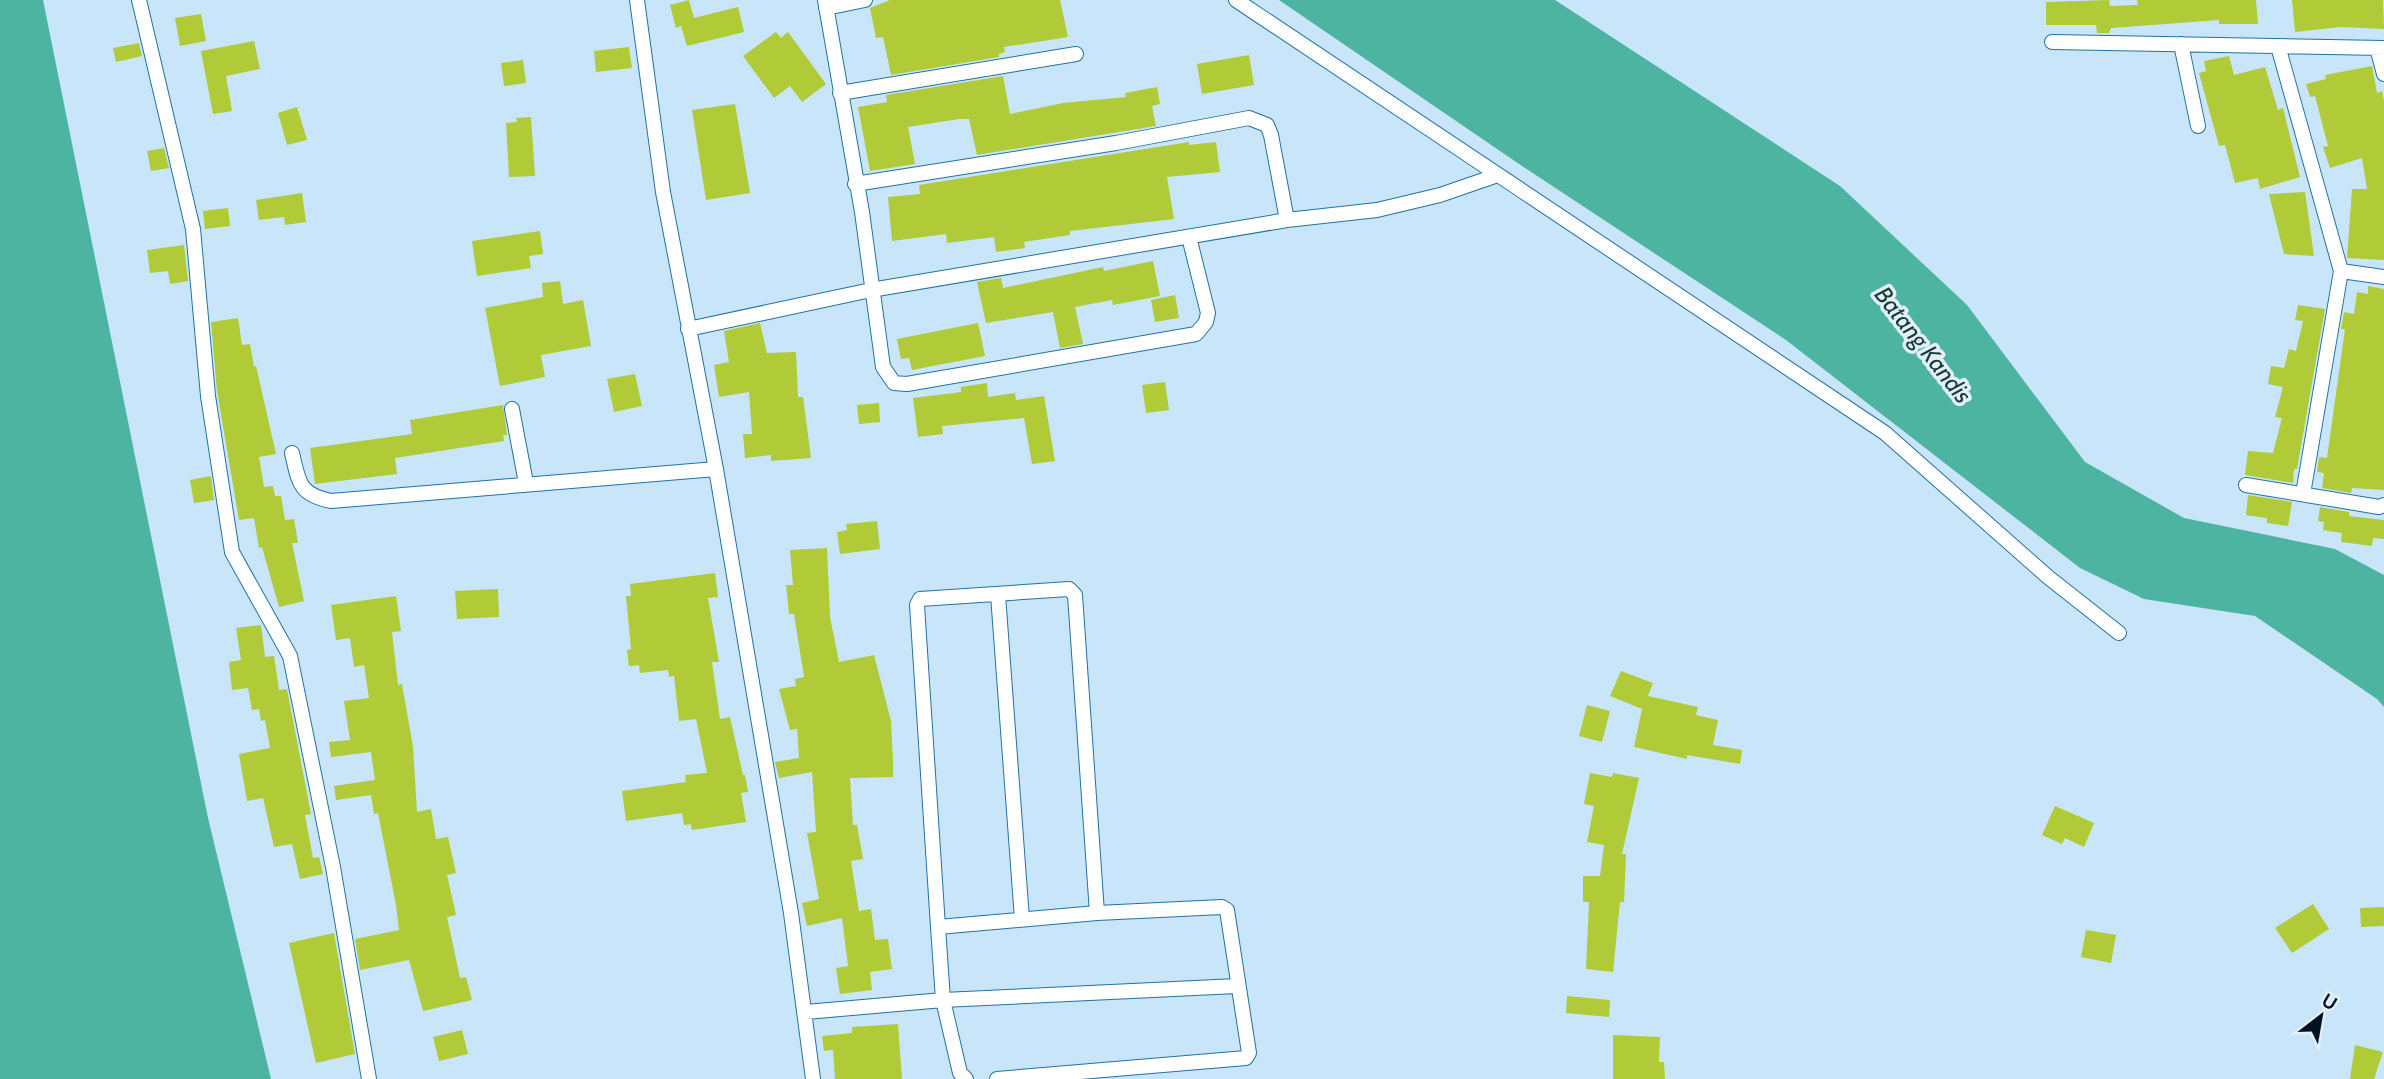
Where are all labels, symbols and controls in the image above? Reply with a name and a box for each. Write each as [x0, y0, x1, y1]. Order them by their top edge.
water label: Batang Kandis [1869, 281, 1978, 409]
north arrow [2286, 981, 2356, 1051]
text: U [2318, 988, 2341, 1015]

